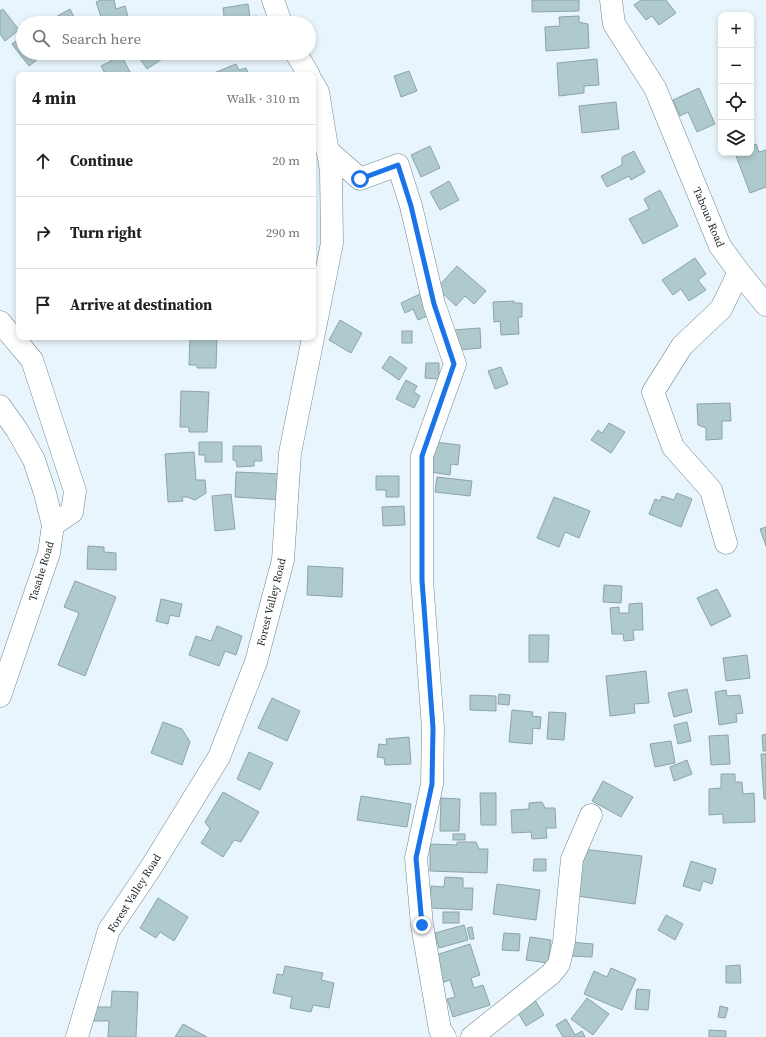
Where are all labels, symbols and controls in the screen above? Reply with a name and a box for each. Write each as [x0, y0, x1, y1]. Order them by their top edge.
map controls [718, 12, 754, 156]
button: + [718, 12, 754, 48]
search box [16, 16, 316, 60]
icon: search [30, 27, 52, 49]
text: Search here [62, 28, 141, 49]
button: − [718, 48, 754, 84]
button: locate [718, 84, 754, 120]
text: 4 min [32, 86, 76, 110]
text: Walk · 310 m [227, 90, 300, 107]
button: layers [718, 120, 754, 156]
icon: ahead [32, 150, 54, 172]
text: Continue [70, 150, 133, 171]
text: 20 m [272, 152, 300, 169]
route start [351, 170, 369, 188]
street label: Tabouo Road [689, 185, 728, 250]
icon: right [32, 222, 54, 244]
text: Turn right [70, 222, 142, 243]
text: 290 m [266, 224, 300, 241]
icon: arrive [32, 294, 54, 316]
text: Arrive at destination [70, 294, 212, 315]
street label: Tasahe Road [25, 539, 58, 603]
street label: Forest Valley Road [253, 556, 290, 648]
street label: Forest Valley Road [104, 850, 165, 935]
route end [413, 916, 431, 934]

